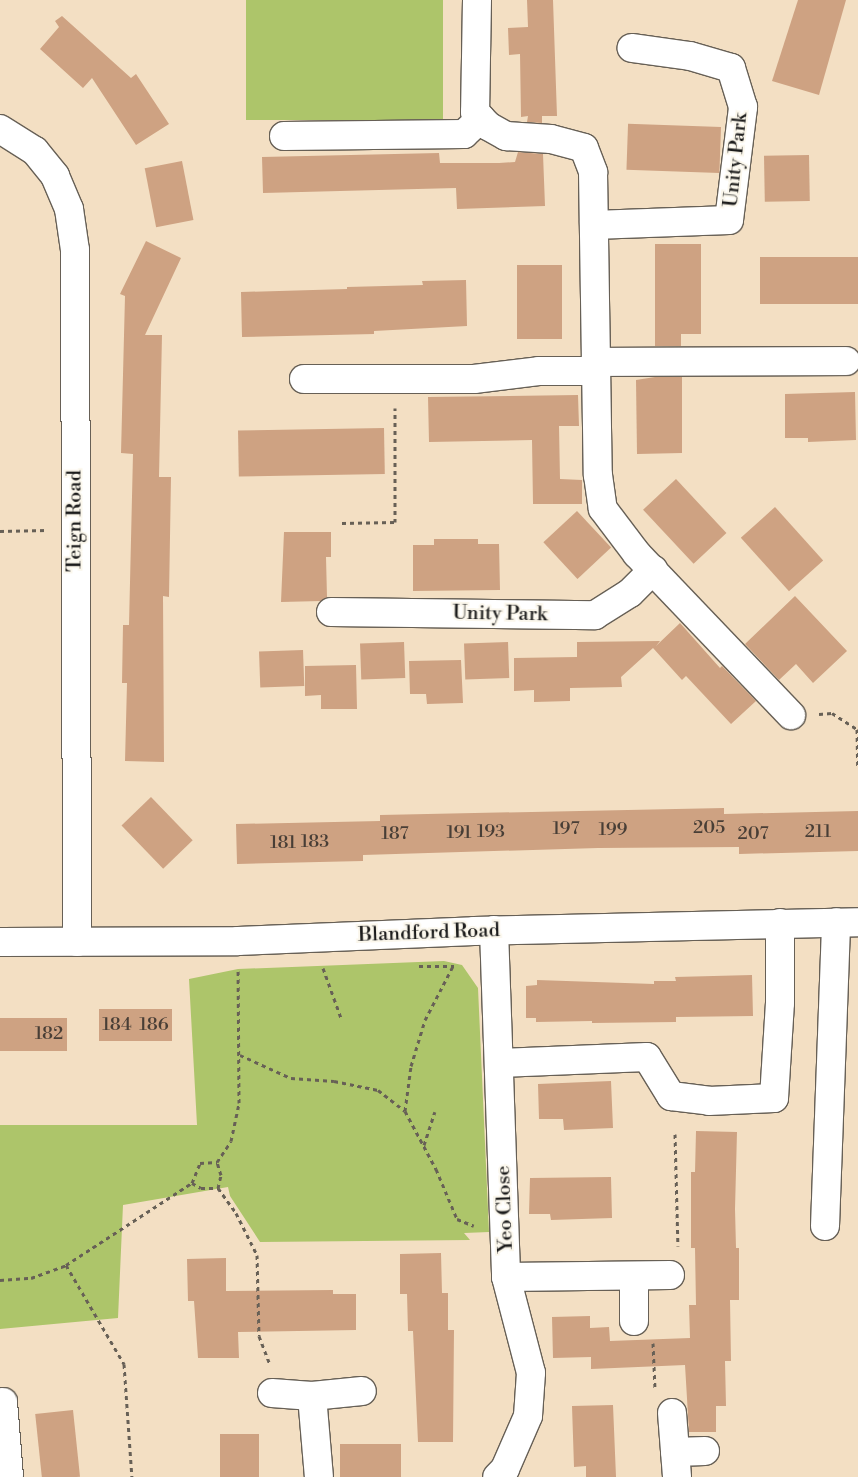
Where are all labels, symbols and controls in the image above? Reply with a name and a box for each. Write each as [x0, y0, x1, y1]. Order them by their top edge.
street label: Unity Park [719, 111, 753, 209]
street label: Teign Road [63, 470, 87, 572]
street label: Unity Park [452, 601, 548, 627]
house number: 205 [693, 817, 725, 839]
house number: 197 [552, 818, 580, 840]
house number: 199 [599, 819, 627, 841]
house number: 193 [477, 821, 505, 843]
house number: 211 [805, 821, 831, 843]
house number: 191 [446, 822, 472, 844]
house number: 187 [381, 823, 409, 845]
house number: 207 [737, 823, 769, 845]
house number: 183 [301, 831, 329, 853]
house number: 181 [270, 832, 296, 854]
street label: Blandford Road [358, 919, 500, 947]
house number: 184 [102, 1014, 132, 1036]
house number: 186 [139, 1014, 169, 1036]
house number: 182 [35, 1023, 63, 1045]
street label: Yeo Close [491, 1165, 519, 1253]

